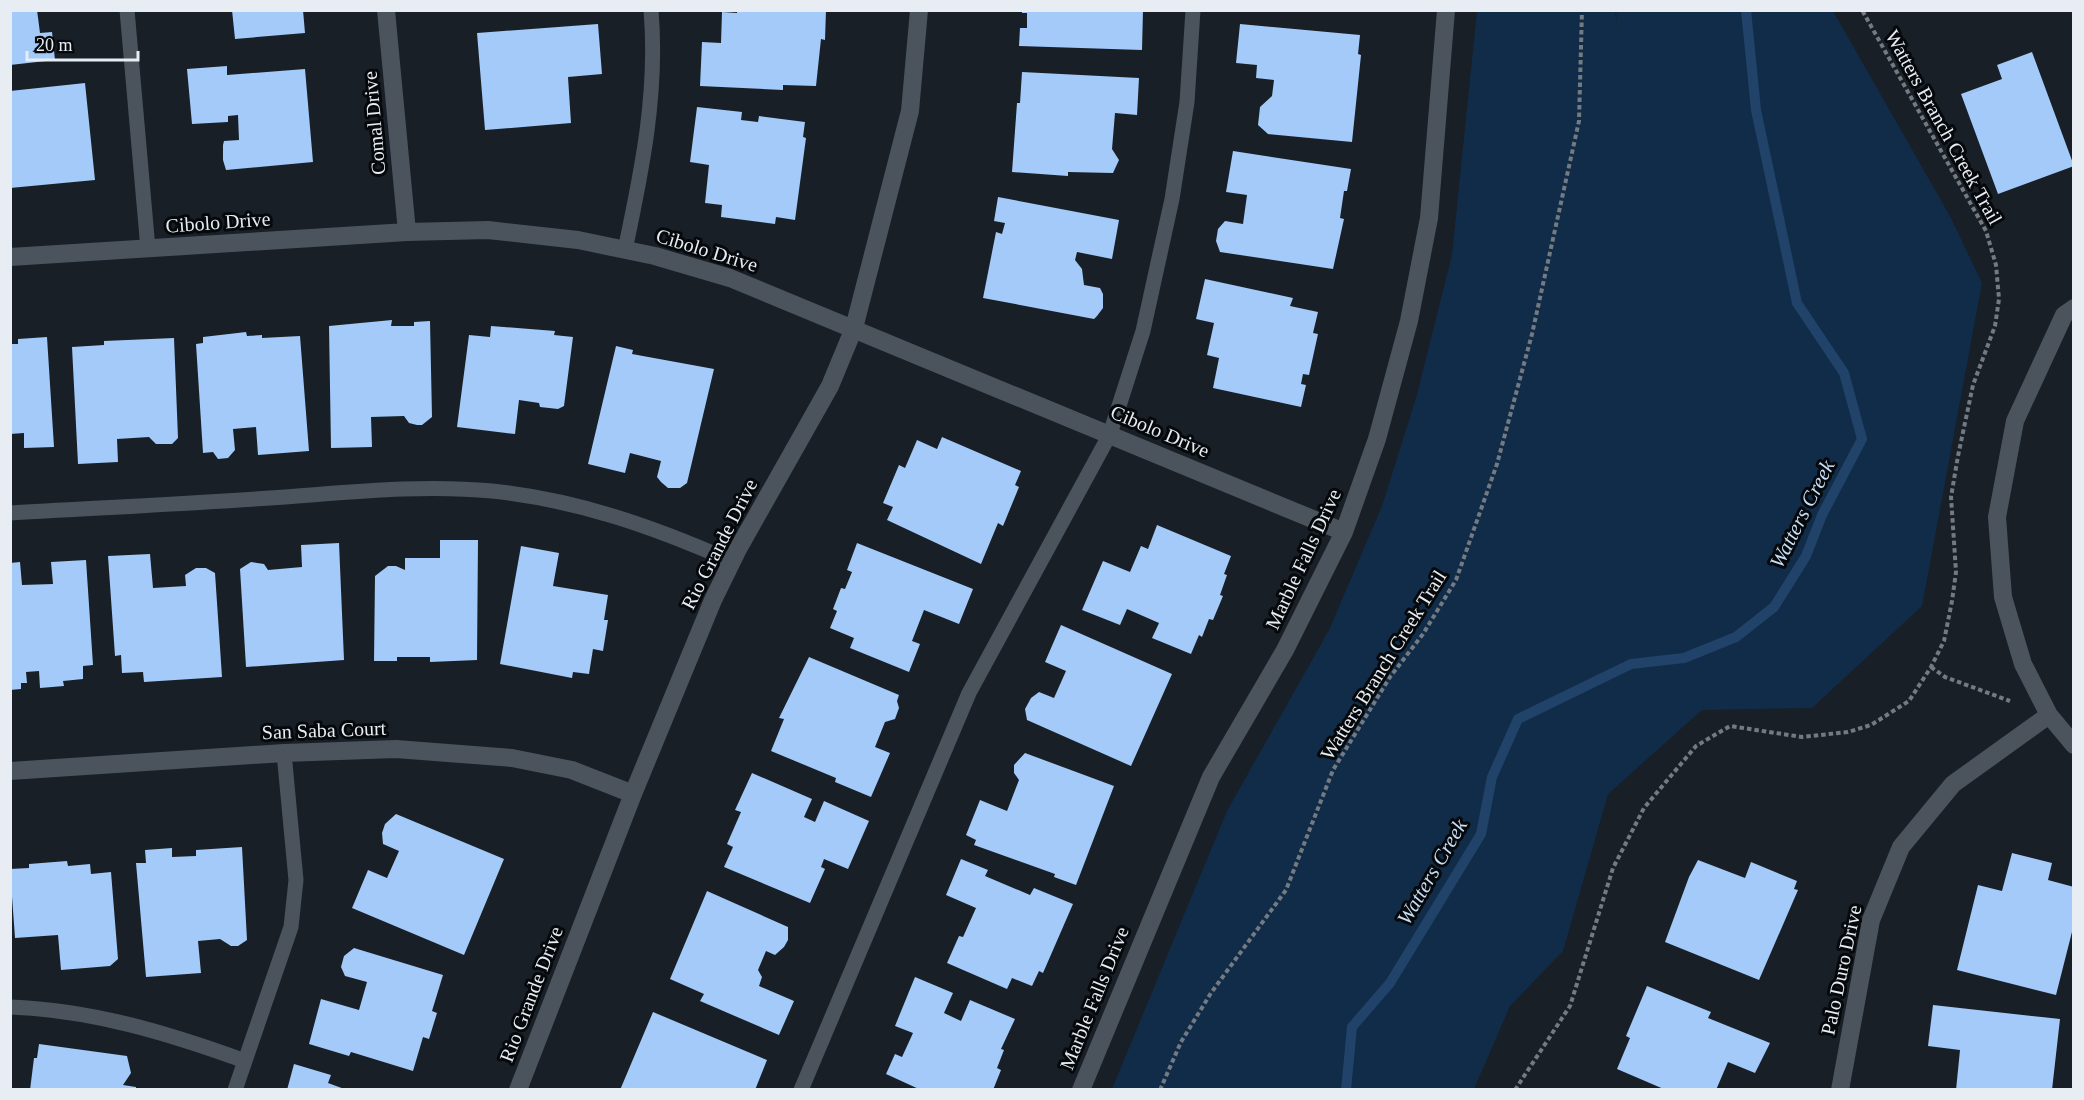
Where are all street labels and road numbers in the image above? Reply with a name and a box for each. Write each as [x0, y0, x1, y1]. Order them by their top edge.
street label: Watters Branch Creek Trail [1881, 26, 2007, 228]
street label: Comal Drive [359, 70, 389, 176]
street label: Cibolo Drive [165, 207, 271, 237]
street label: Cibolo Drive [654, 224, 761, 276]
street label: Cibolo Drive [1107, 400, 1213, 462]
street label: Rio Grande Drive [677, 475, 761, 613]
street label: Marble Falls Drive [1261, 485, 1345, 633]
street label: Watters Branch Creek Trail [1316, 566, 1451, 764]
street label: San Saba Court [261, 717, 387, 743]
street label: Palo Duro Drive [1816, 903, 1866, 1037]
street label: Rio Grande Drive [495, 923, 567, 1065]
street label: Marble Falls Drive [1055, 923, 1133, 1073]

